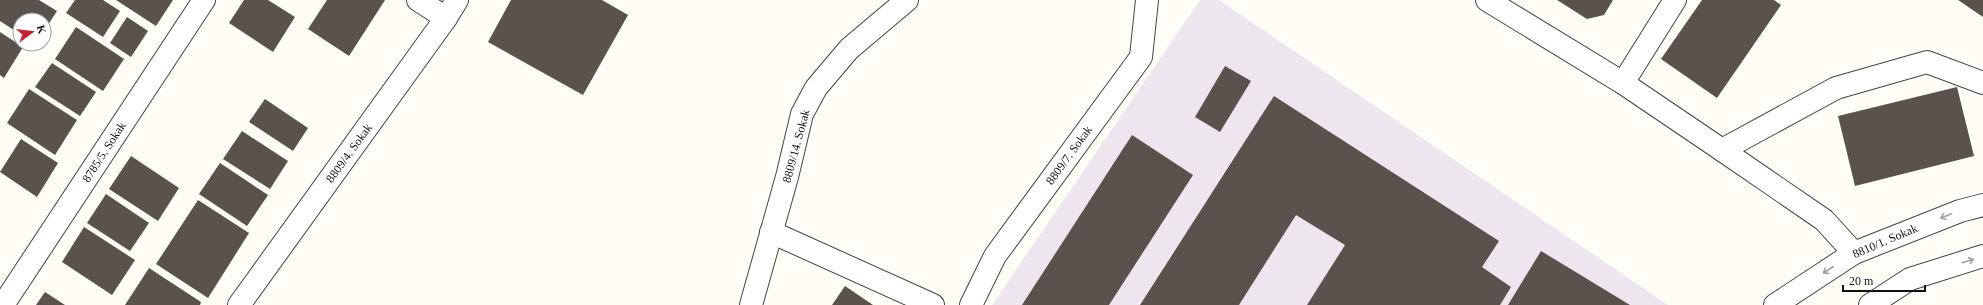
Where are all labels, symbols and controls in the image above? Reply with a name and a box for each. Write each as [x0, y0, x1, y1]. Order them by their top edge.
north arrow [12, 12, 52, 52]
text: K [35, 24, 49, 36]
street label: 8809/14. Sokak [779, 108, 813, 184]
street label: 8785/5. Sokak [79, 119, 129, 185]
street label: 8809/4. Sokak [323, 121, 375, 185]
street label: 8809/7. Sokak [1043, 123, 1095, 187]
one-way arrow [1940, 213, 1952, 221]
street label: 8810/1. Sokak [1850, 221, 1920, 261]
one-way arrow [1962, 257, 1975, 264]
one-way arrow [1823, 266, 1834, 274]
scale bar [1843, 267, 1925, 293]
text: 20 m [1849, 274, 1874, 288]

